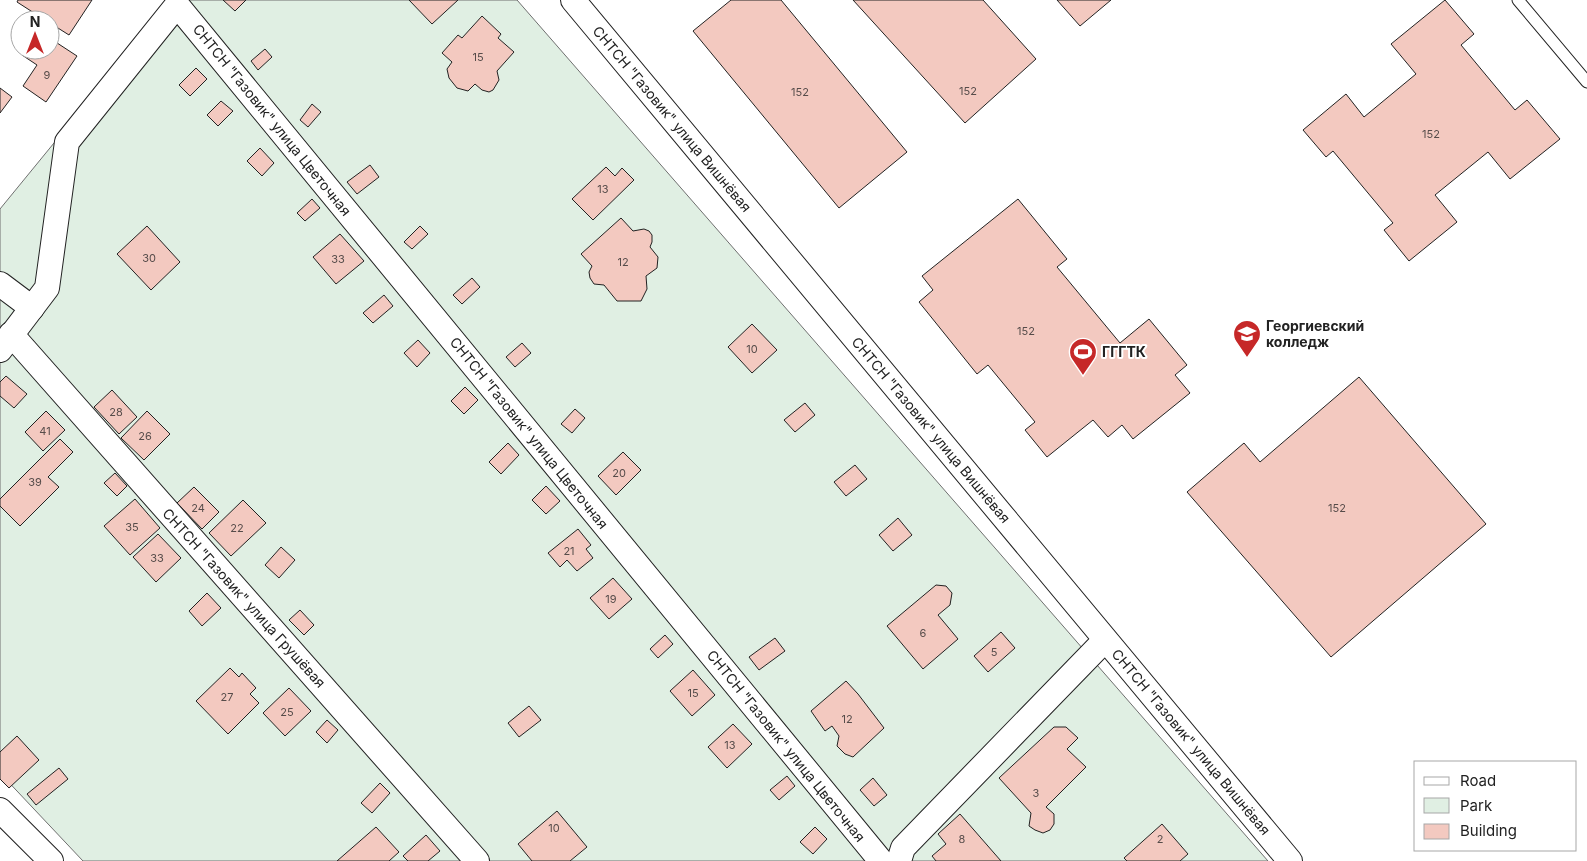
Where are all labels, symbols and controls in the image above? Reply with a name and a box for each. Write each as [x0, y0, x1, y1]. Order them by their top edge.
north arrow [10, 10, 60, 60]
text: N [30, 13, 40, 30]
street label: СНТСН "Газовик" улица Цветочная [190, 20, 355, 219]
street label: СНТСН "Газовик" улица Вишнёвая [590, 22, 755, 215]
house number: 15 [472, 50, 484, 64]
house number: 9 [44, 68, 51, 82]
house number: 152 [959, 84, 977, 98]
house number: 152 [791, 85, 809, 99]
house number: 152 [1422, 127, 1440, 141]
house number: 13 [597, 182, 609, 196]
house number: 30 [142, 251, 156, 265]
house number: 33 [331, 252, 345, 266]
house number: 12 [617, 255, 629, 269]
place label: Георгиевский колледж [1266, 317, 1364, 350]
school or university icon: Георгиевский колледж [1232, 319, 1262, 358]
house number: 152 [1017, 324, 1035, 338]
street label: СНТСН "Газовик" улица Цветочная [447, 333, 612, 532]
street label: СНТСН "Газовик" улица Вишнёвая [849, 333, 1014, 526]
sports icon: ГГГТК [1068, 337, 1098, 376]
house number: 10 [746, 342, 758, 356]
place label: ГГГТК [1102, 343, 1146, 360]
house number: 28 [109, 405, 123, 419]
house number: 41 [39, 424, 51, 438]
house number: 26 [138, 429, 152, 443]
house number: 20 [612, 466, 626, 480]
house number: 39 [28, 475, 42, 489]
house number: 24 [191, 501, 205, 515]
house number: 152 [1328, 501, 1346, 515]
street label: СНТСН "Газовик" улица Грушёвая [159, 505, 329, 691]
house number: 35 [125, 520, 139, 534]
house number: 22 [230, 521, 244, 535]
house number: 21 [563, 544, 575, 558]
house number: 33 [150, 551, 164, 565]
house number: 19 [605, 592, 617, 606]
house number: 6 [920, 626, 927, 640]
house number: 5 [991, 645, 998, 659]
street label: СНТСН "Газовик" улица Вишнёвая [1109, 645, 1274, 838]
street label: СНТСН "Газовик" улица Цветочная [704, 646, 869, 845]
house number: 15 [687, 686, 699, 700]
house number: 27 [221, 690, 233, 704]
house number: 25 [280, 705, 294, 719]
house number: 12 [841, 712, 853, 726]
house number: 13 [724, 738, 736, 752]
legend [1414, 761, 1577, 851]
text: Road [1460, 771, 1496, 790]
house number: 3 [1033, 786, 1040, 800]
text: Park [1460, 796, 1493, 815]
house number: 10 [548, 821, 560, 835]
text: Building [1460, 821, 1517, 840]
house number: 8 [959, 832, 966, 846]
house number: 2 [1157, 832, 1163, 846]

